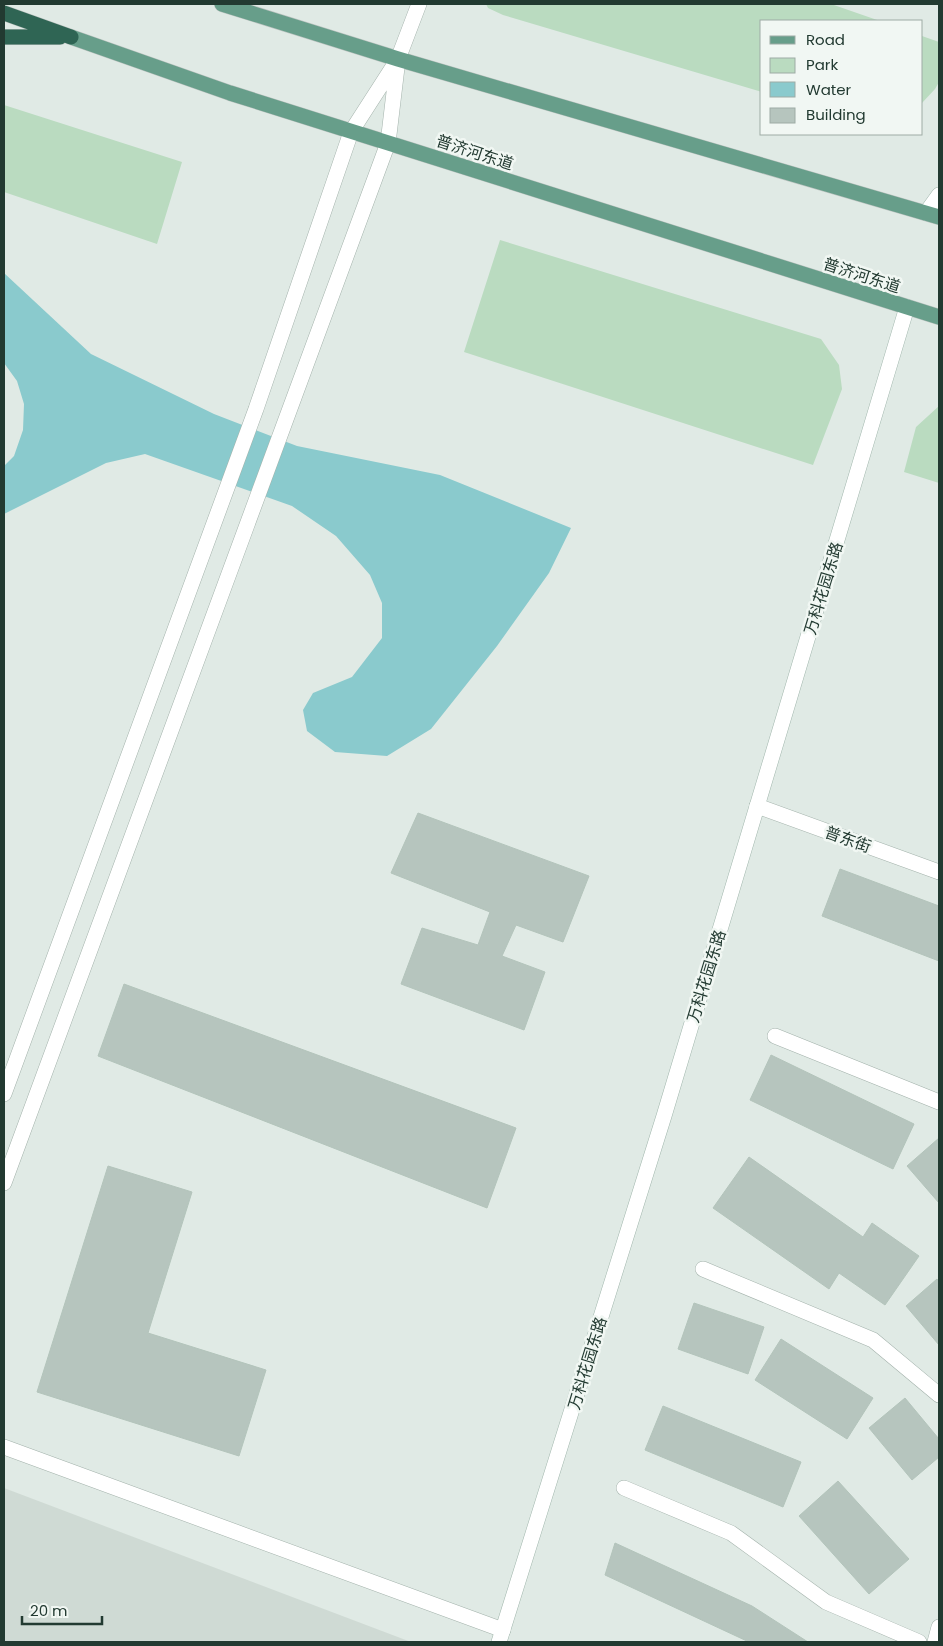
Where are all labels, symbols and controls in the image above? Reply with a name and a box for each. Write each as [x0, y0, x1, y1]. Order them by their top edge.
legend [760, 20, 923, 135]
text: Road [806, 29, 845, 50]
text: Park [806, 54, 838, 75]
text: Water [806, 79, 852, 100]
text: Building [806, 104, 866, 125]
street label: 普济河东道 [433, 129, 516, 176]
street label: 普济河东道 [820, 252, 903, 299]
street label: 万科花园东路 [798, 539, 849, 637]
street label: 普东街 [821, 820, 874, 858]
street label: 万科花园东路 [681, 927, 732, 1025]
street label: 万科花园东路 [562, 1314, 613, 1412]
scale bar [22, 1594, 102, 1626]
text: 20 m [30, 1600, 68, 1621]

